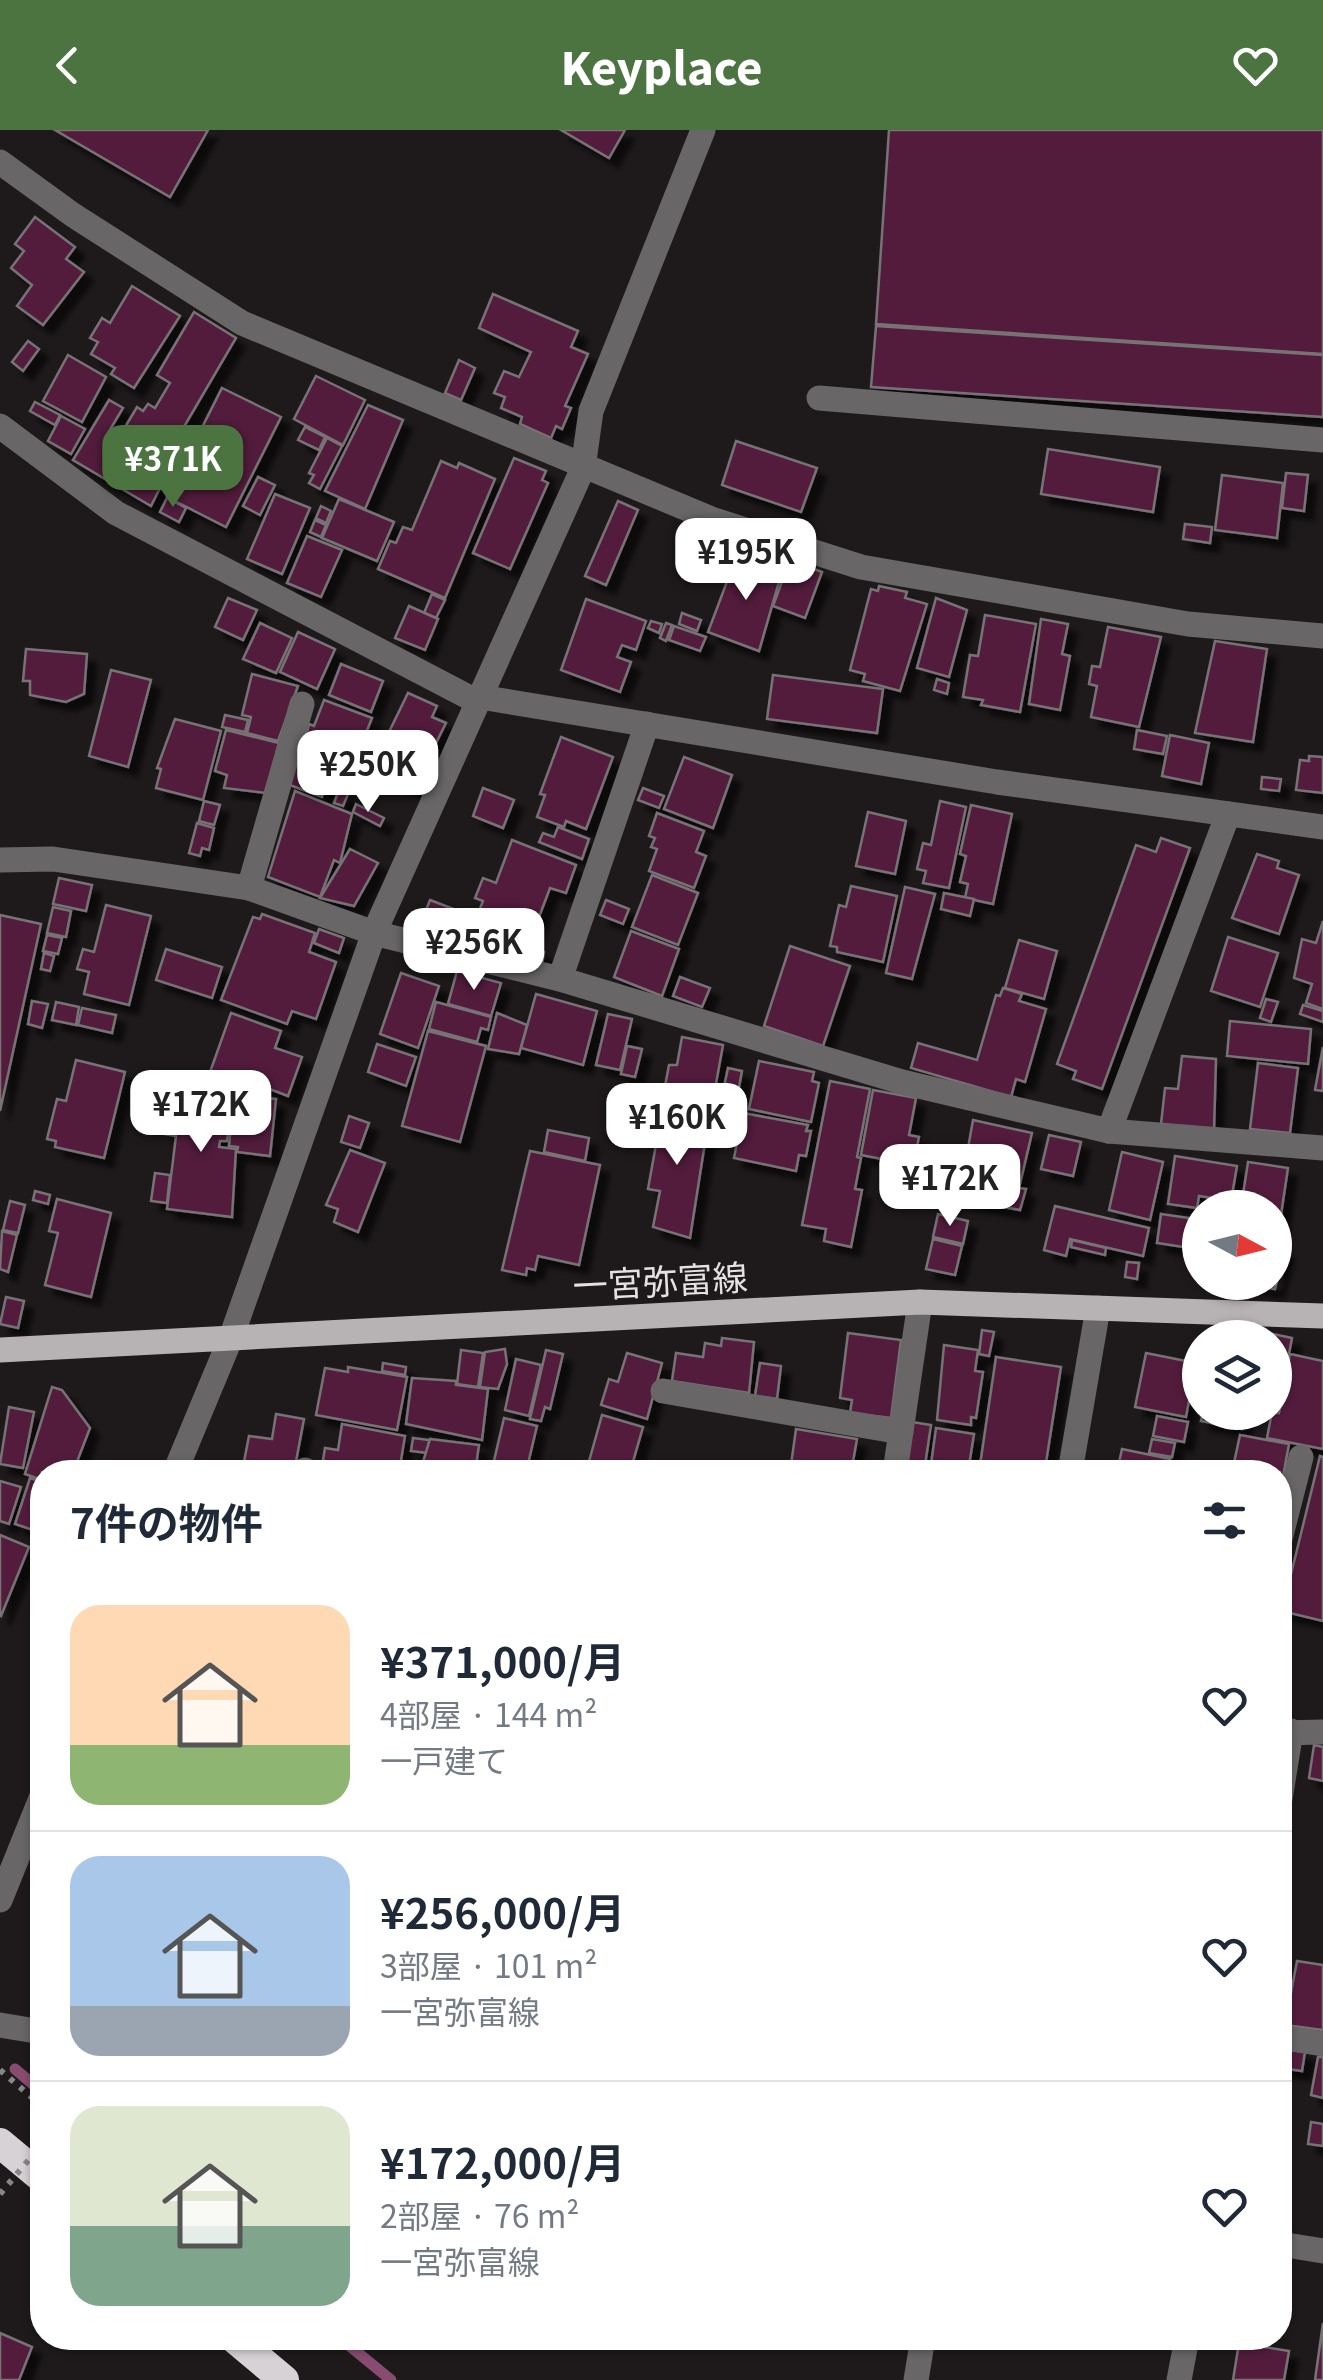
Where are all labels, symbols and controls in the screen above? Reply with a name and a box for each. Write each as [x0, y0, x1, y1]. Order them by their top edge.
text: Keyplace [560, 33, 763, 98]
icon: back [40, 38, 95, 93]
icon: heart [1228, 38, 1283, 93]
pin: ¥371K [103, 425, 243, 510]
text: ¥371K [124, 434, 222, 480]
pin: ¥195K [676, 518, 816, 603]
text: ¥195K [697, 527, 795, 573]
pin: ¥250K [298, 730, 438, 815]
text: ¥250K [319, 739, 417, 785]
pin: ¥256K [404, 908, 544, 993]
text: ¥256K [425, 917, 523, 963]
pin: ¥172K [131, 1070, 271, 1155]
text: ¥172K [152, 1079, 250, 1125]
pin: ¥160K [607, 1083, 747, 1168]
text: ¥160K [628, 1092, 726, 1138]
pin: ¥172K [880, 1144, 1020, 1229]
text: ¥172K [901, 1153, 999, 1199]
north arrow [1182, 1190, 1292, 1300]
map controls [1182, 1190, 1292, 1430]
street label: 一宮弥富線 [571, 1249, 749, 1309]
button: layers [1182, 1320, 1292, 1430]
text: 7件の物件 [70, 1490, 263, 1551]
icon: filters [1197, 1493, 1252, 1548]
text: ¥371,000/月 [380, 1629, 625, 1690]
icon: home [150, 1645, 270, 1765]
icon: heart [1197, 1678, 1252, 1733]
text: 4部屋 · 144 m² [380, 1690, 597, 1736]
text: 一戸建て [380, 1736, 508, 1782]
text: ¥256,000/月 [380, 1880, 625, 1941]
icon: home [150, 1896, 270, 2016]
icon: heart [1197, 1929, 1252, 1984]
text: 3部屋 · 101 m² [380, 1941, 597, 1987]
text: 一宮弥富線 [380, 1987, 540, 2033]
text: ¥172,000/月 [380, 2130, 625, 2191]
icon: home [150, 2146, 270, 2266]
icon: heart [1197, 2179, 1252, 2234]
text: 2部屋 · 76 m² [380, 2191, 580, 2237]
text: 一宮弥富線 [380, 2237, 540, 2283]

